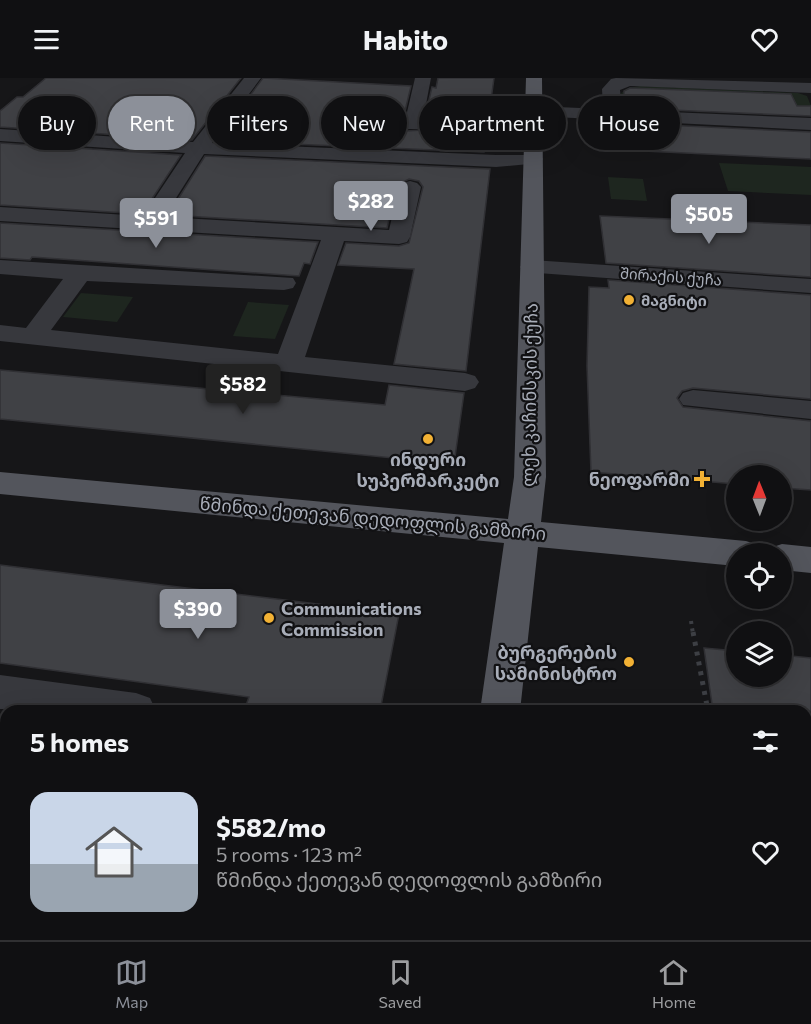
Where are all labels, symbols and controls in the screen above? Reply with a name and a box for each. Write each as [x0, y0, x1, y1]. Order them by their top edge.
icon: menu [30, 23, 63, 56]
text: Habito [363, 23, 448, 56]
icon: heart [748, 23, 781, 56]
chip: Buy [18, 96, 96, 150]
chip: Rent [108, 96, 195, 150]
chip: Filters [207, 96, 309, 150]
chip: New [321, 96, 407, 150]
chip: Apartment [419, 96, 566, 150]
chip: House [578, 96, 680, 150]
pin: $282 [335, 181, 407, 232]
text: $282 [348, 188, 394, 212]
pin: $505 [673, 194, 745, 245]
pin: $591 [120, 198, 192, 249]
text: $505 [685, 201, 733, 225]
text: $591 [134, 205, 178, 229]
street label: შირაქის ქუჩა [619, 263, 723, 290]
place label: მაგნიტი [641, 291, 707, 310]
marker: მაგნიტი [622, 293, 636, 307]
street label: ლეხ კაჩინსკის ქუჩა [516, 303, 543, 487]
pin: $582 [207, 364, 279, 415]
text: $582 [220, 371, 266, 395]
marker: ინდური სუპერმარკეტი [421, 432, 435, 446]
place label: ინდური სუპერმარკეტი [357, 448, 499, 491]
north arrow [726, 465, 792, 531]
map controls [726, 465, 792, 687]
place label: ნეოფარმი [589, 468, 690, 490]
marker: ნეოფარმი [695, 472, 709, 486]
street label: წმინდა ქეთევან დედოფლის გამზირი [199, 492, 547, 545]
button: locate [726, 543, 792, 609]
pin: $390 [162, 589, 234, 640]
text: $390 [174, 596, 222, 620]
place label: Communications Commission [281, 597, 422, 640]
marker: Communications Commission [262, 611, 276, 625]
button: layers [726, 621, 792, 687]
place label: ბურგერების სამინისტრო [495, 641, 617, 684]
marker: ბურგერების სამინისტრო [622, 655, 636, 669]
icon: filters [749, 725, 782, 758]
text: 5 homes [30, 726, 129, 757]
text: $582/mo [216, 811, 326, 842]
icon: home [78, 816, 150, 888]
icon: heart [749, 836, 782, 869]
text: 5 rooms · 123 m² [216, 842, 362, 866]
text: წმინდა ქეთევან დედოფლის გამზირი [216, 867, 602, 891]
tab: Map [115, 956, 148, 1011]
tab: Saved [378, 956, 422, 1011]
tab: Home [652, 956, 696, 1011]

